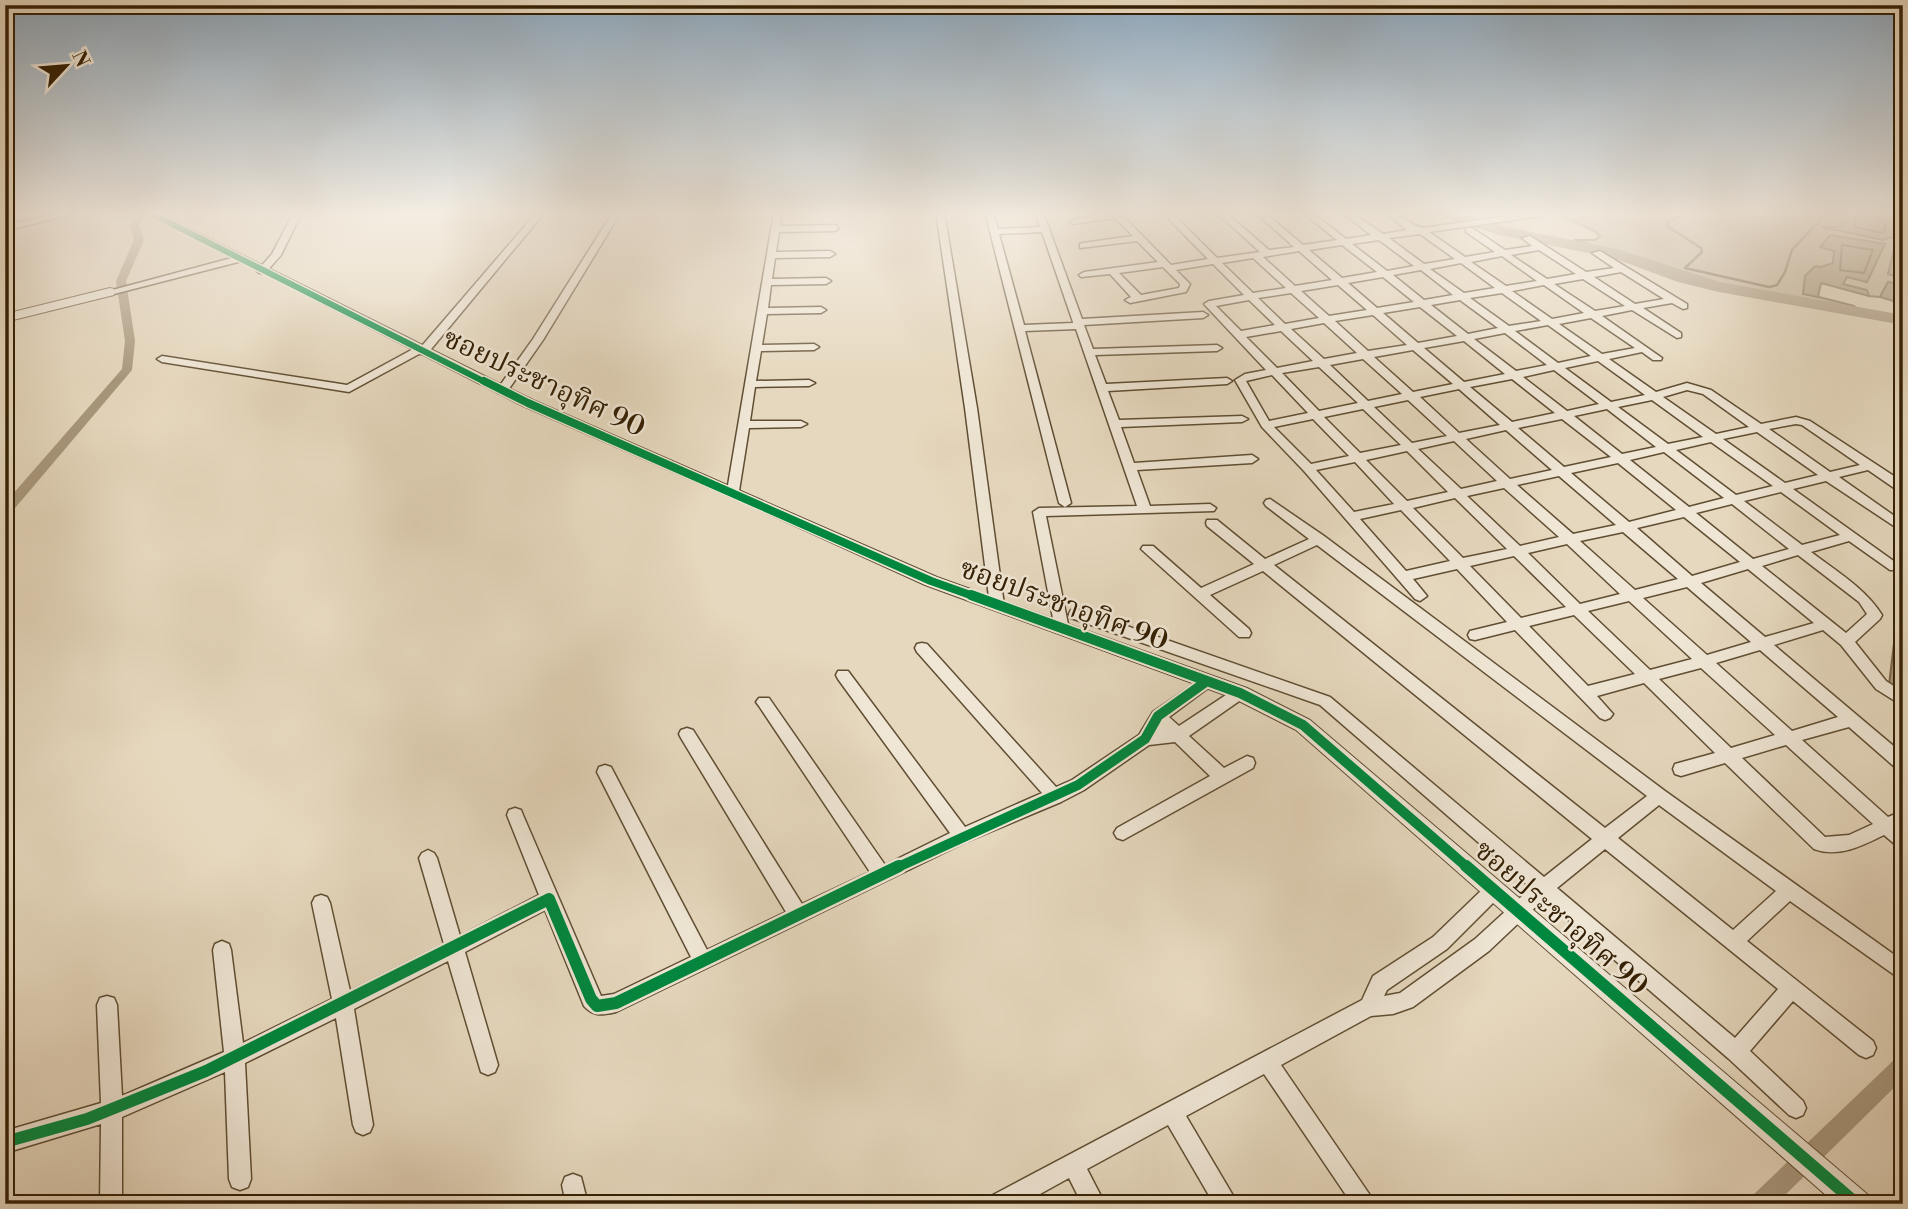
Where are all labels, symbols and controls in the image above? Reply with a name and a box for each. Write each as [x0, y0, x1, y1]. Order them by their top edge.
north arrow [32, 32, 102, 102]
text: N [66, 47, 94, 71]
street label: ซอยประชาอุทิศ 90 [437, 321, 651, 445]
street label: ซอยประชาอุทิศ 90 [955, 551, 1173, 659]
street label: ซอยประชาอุทิศ 90 [1467, 833, 1655, 1003]

